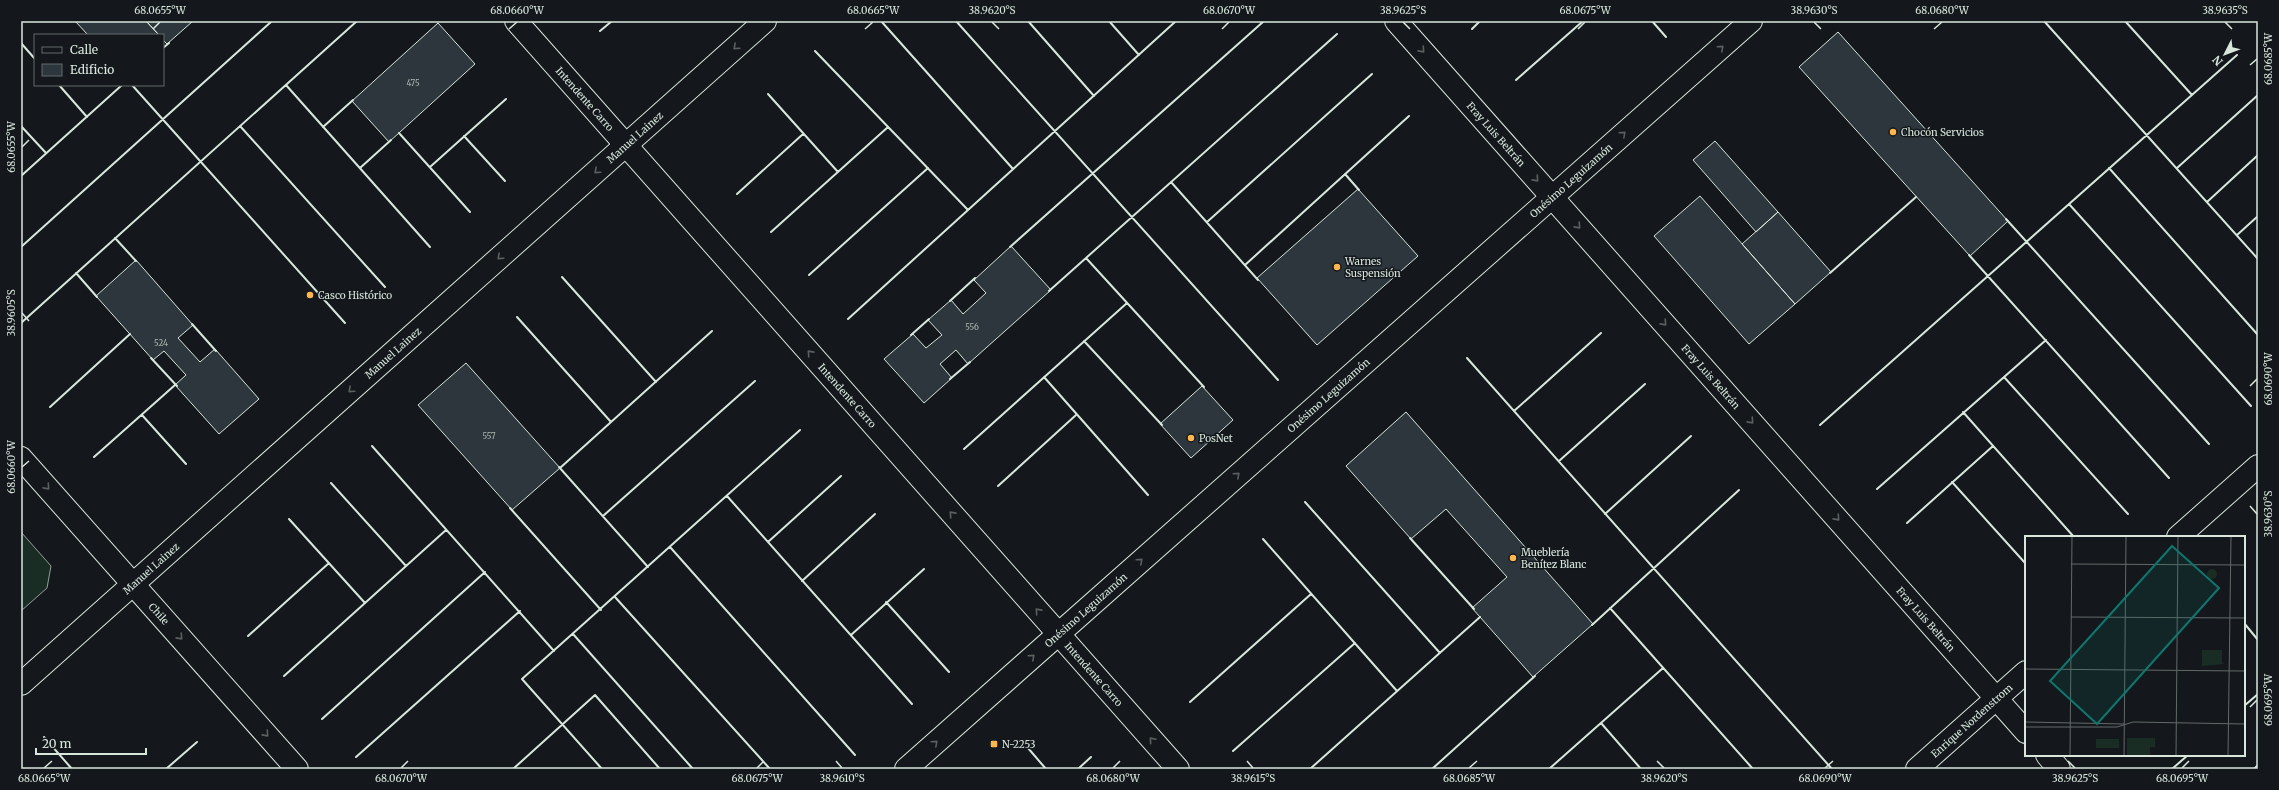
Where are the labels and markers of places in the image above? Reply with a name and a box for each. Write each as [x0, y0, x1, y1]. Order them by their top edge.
place label: Chocón Servicios [1901, 126, 1984, 139]
marker: Chocón Servicios [1888, 127, 1898, 137]
place label: Warnes Suspensión [1344, 255, 1401, 280]
marker: Warnes Suspensión [1332, 262, 1342, 272]
place label: Casco Histórico [318, 289, 392, 302]
marker: Casco Histórico [305, 290, 315, 300]
place label: PosNet [1199, 432, 1233, 445]
marker: PosNet [1186, 433, 1196, 443]
place label: Mueblería Benítez Blanc [1521, 546, 1586, 571]
marker: Mueblería Benítez Blanc [1508, 553, 1518, 563]
place label: N-2253 [1002, 738, 1036, 751]
marker: N-2253 [989, 739, 999, 749]

